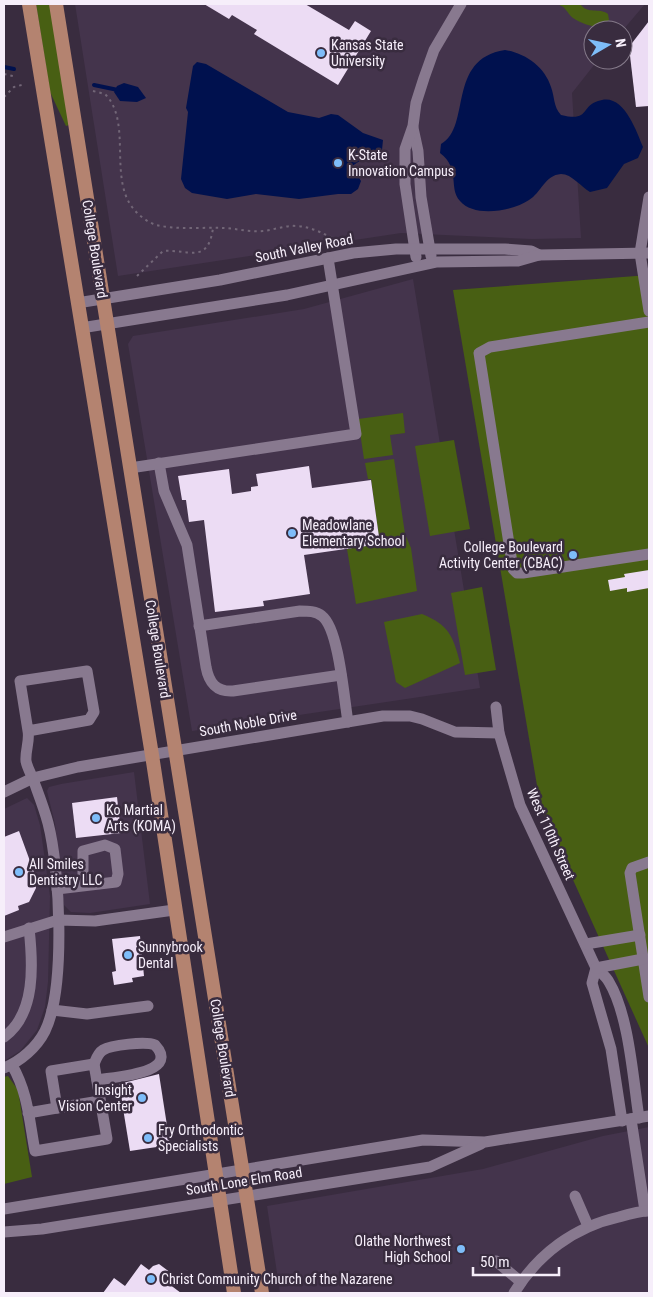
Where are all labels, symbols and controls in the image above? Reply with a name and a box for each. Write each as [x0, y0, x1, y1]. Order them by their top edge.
north arrow [583, 20, 633, 70]
place label: Kansas State University [331, 37, 404, 69]
text: N [612, 37, 629, 48]
marker: Kansas State University [315, 47, 327, 59]
place label: K-State Innovation Campus [348, 147, 454, 179]
marker: K-State Innovation Campus [332, 157, 344, 169]
street label: College Boulevard [79, 199, 111, 299]
street label: South Valley Road [254, 231, 354, 265]
place label: Meadowlane Elementary School [302, 517, 405, 549]
marker: Meadowlane Elementary School [286, 527, 298, 539]
place label: College Boulevard Activity Center (CBAC) [439, 539, 563, 572]
marker: College Boulevard Activity Center (CBAC) [567, 549, 579, 561]
street label: College Boulevard [142, 599, 174, 699]
street label: South Noble Drive [198, 706, 298, 739]
street label: West 110th Street [524, 786, 578, 882]
place label: Ko Martial Arts (KOMA) [106, 802, 176, 835]
marker: Ko Martial Arts (KOMA) [90, 812, 102, 824]
place label: All Smiles Dentistry LLC [29, 856, 103, 888]
marker: All Smiles Dentistry LLC [13, 866, 25, 878]
place label: Sunnybrook Dental [138, 939, 204, 971]
marker: Sunnybrook Dental [122, 949, 134, 961]
street label: College Boulevard [207, 998, 239, 1098]
place label: Insight Vision Center [58, 1082, 132, 1114]
marker: Insight Vision Center [136, 1092, 148, 1104]
place label: Fry Orthodontic Specialists [158, 1122, 244, 1154]
marker: Fry Orthodontic Specialists [142, 1132, 154, 1144]
street label: South Lone Elm Road [185, 1164, 303, 1198]
place label: Olathe Northwest High School [355, 1233, 451, 1265]
marker: Olathe Northwest High School [455, 1243, 467, 1255]
scale bar [473, 1244, 559, 1276]
text: 50 m [480, 1253, 510, 1271]
place label: Christ Community Church of the Nazarene [161, 1271, 393, 1287]
marker: Christ Community Church of the Nazarene [145, 1273, 157, 1285]

